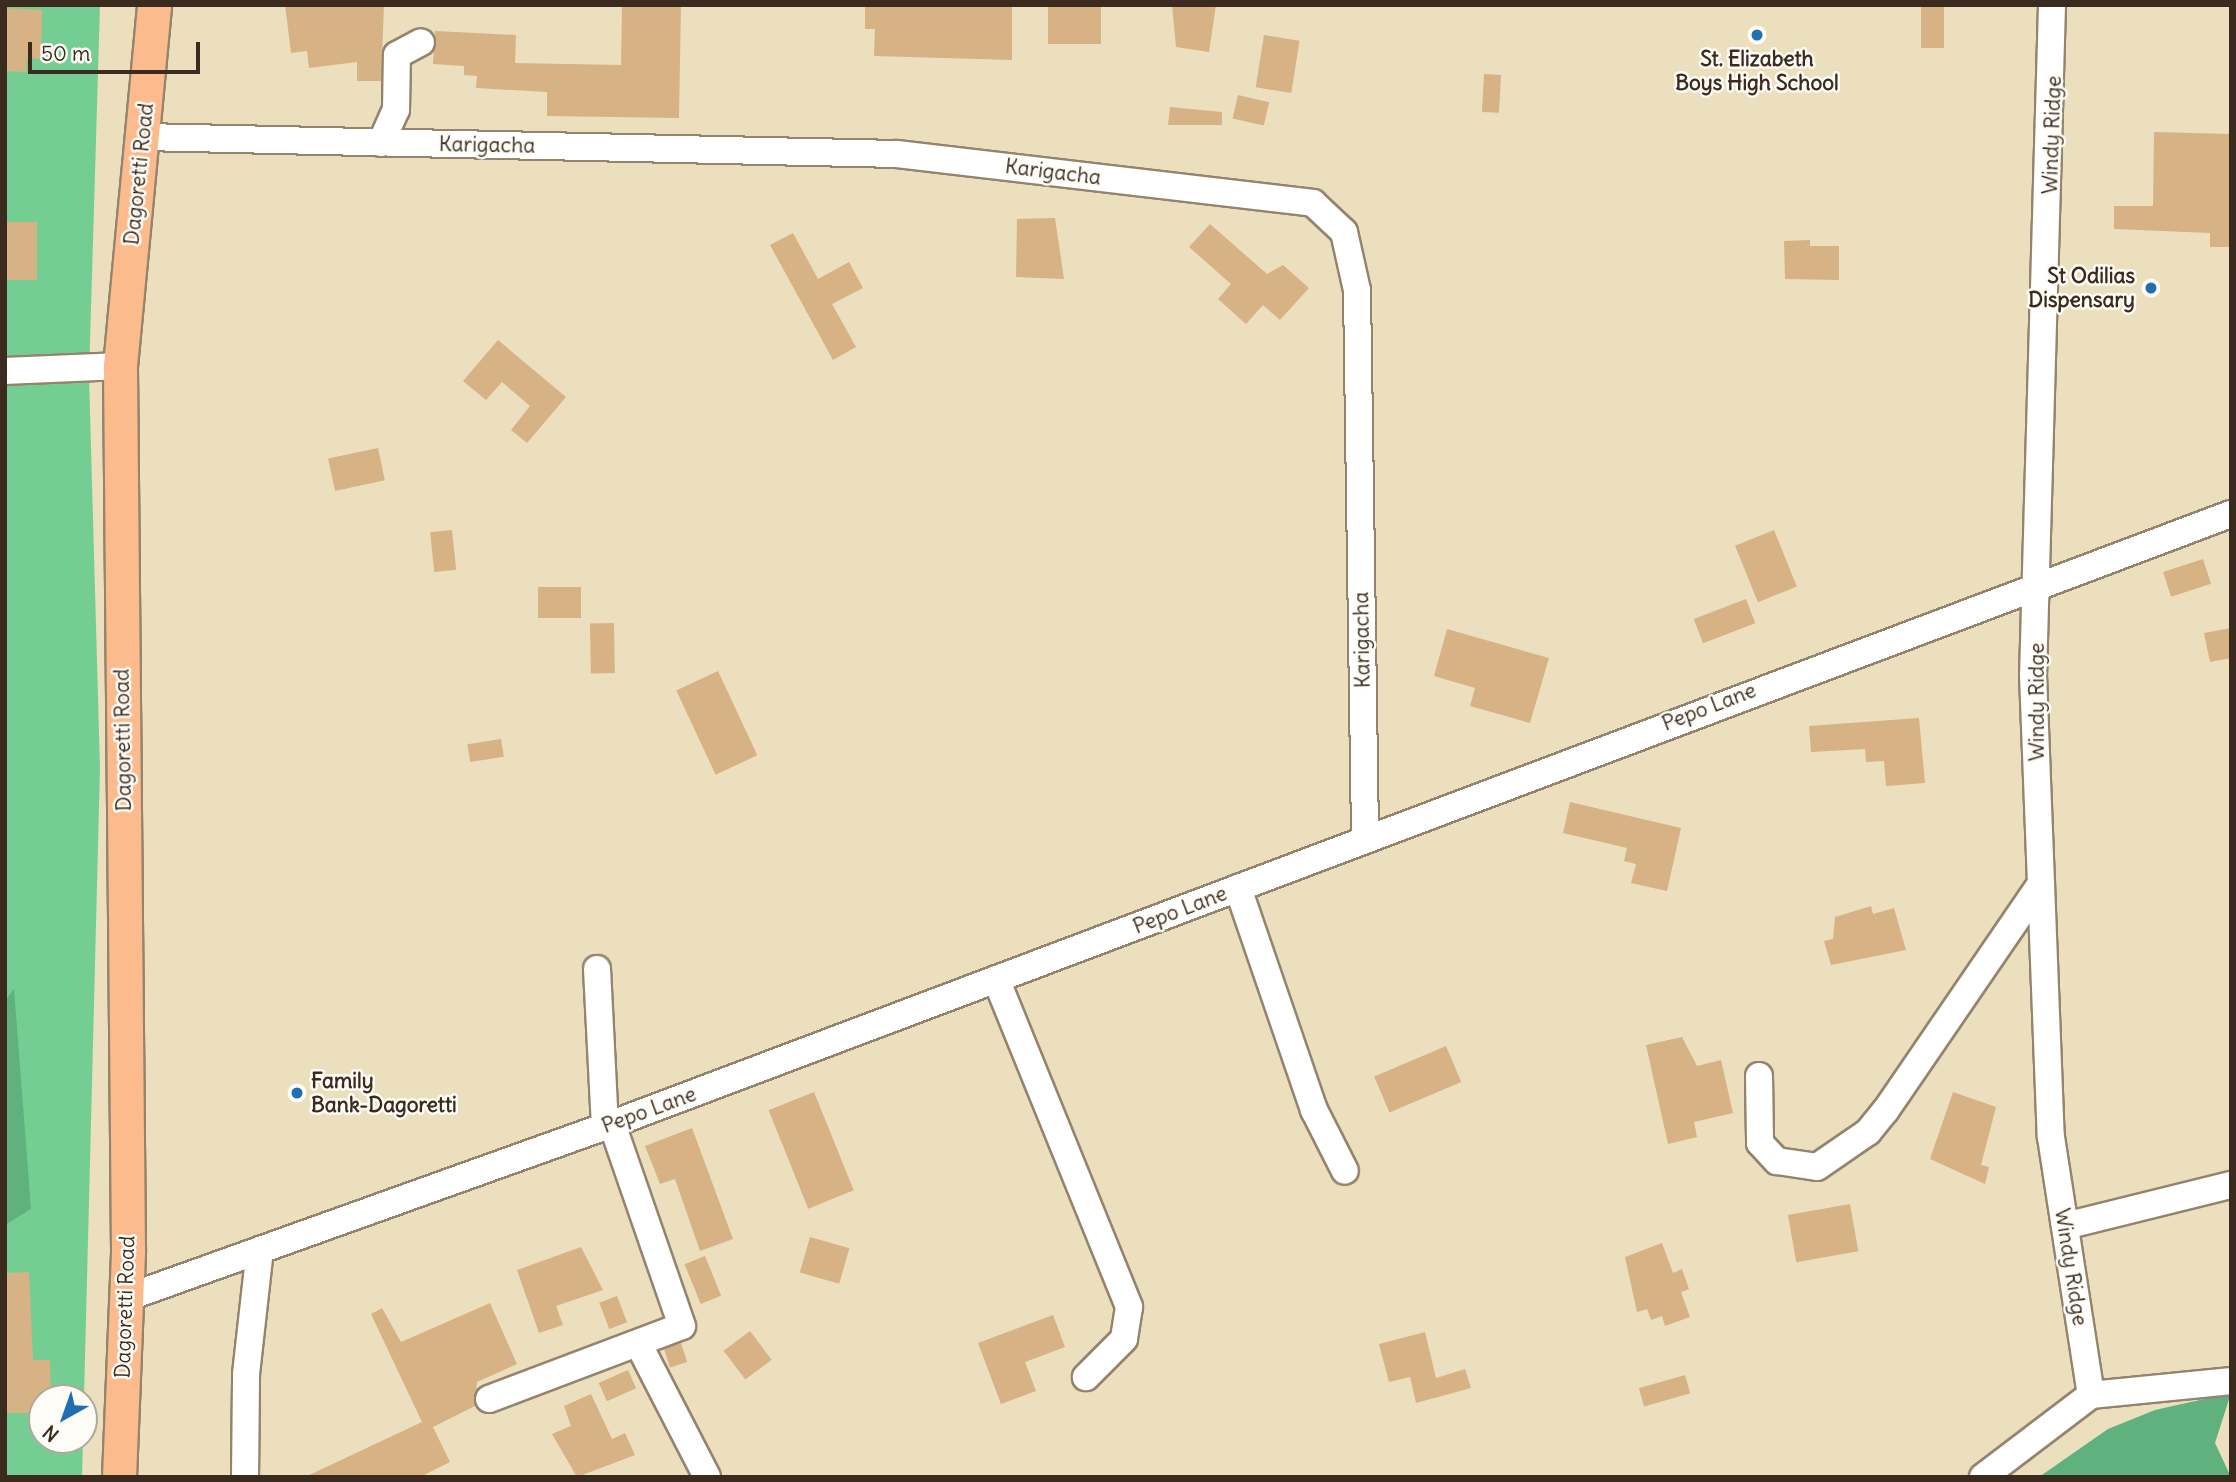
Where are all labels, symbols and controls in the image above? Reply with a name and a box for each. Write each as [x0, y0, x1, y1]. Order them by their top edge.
marker: St. Elizabeth Boys High School [1749, 27, 1765, 43]
scale bar [32, 28, 203, 72]
text: 50 m [41, 40, 90, 67]
place label: St. Elizabeth Boys High School [1675, 46, 1839, 96]
street label: Windy Ridge [2037, 75, 2067, 195]
street label: Dagoretti Road [119, 102, 159, 246]
street label: Karigacha [439, 132, 535, 158]
street label: Karigacha [1004, 154, 1102, 190]
place label: St Odilias Dispensary [2028, 263, 2135, 313]
marker: St Odilias Dispensary [2141, 278, 2161, 298]
street label: Karigacha [1349, 592, 1375, 688]
street label: Windy Ridge [2024, 643, 2050, 761]
street label: Dagoretti Road [109, 668, 137, 812]
street label: Pepo Lane [1658, 678, 1760, 736]
street label: Pepo Lane [1129, 881, 1231, 939]
place label: Family Bank-Dagoretti [311, 1068, 457, 1118]
street label: Pepo Lane [598, 1081, 700, 1139]
marker: Family Bank-Dagoretti [289, 1085, 305, 1101]
street label: Windy Ridge [2049, 1206, 2093, 1328]
street label: Dagoretti Road [110, 1235, 140, 1379]
north arrow [28, 1384, 98, 1454]
text: N [38, 1420, 64, 1447]

